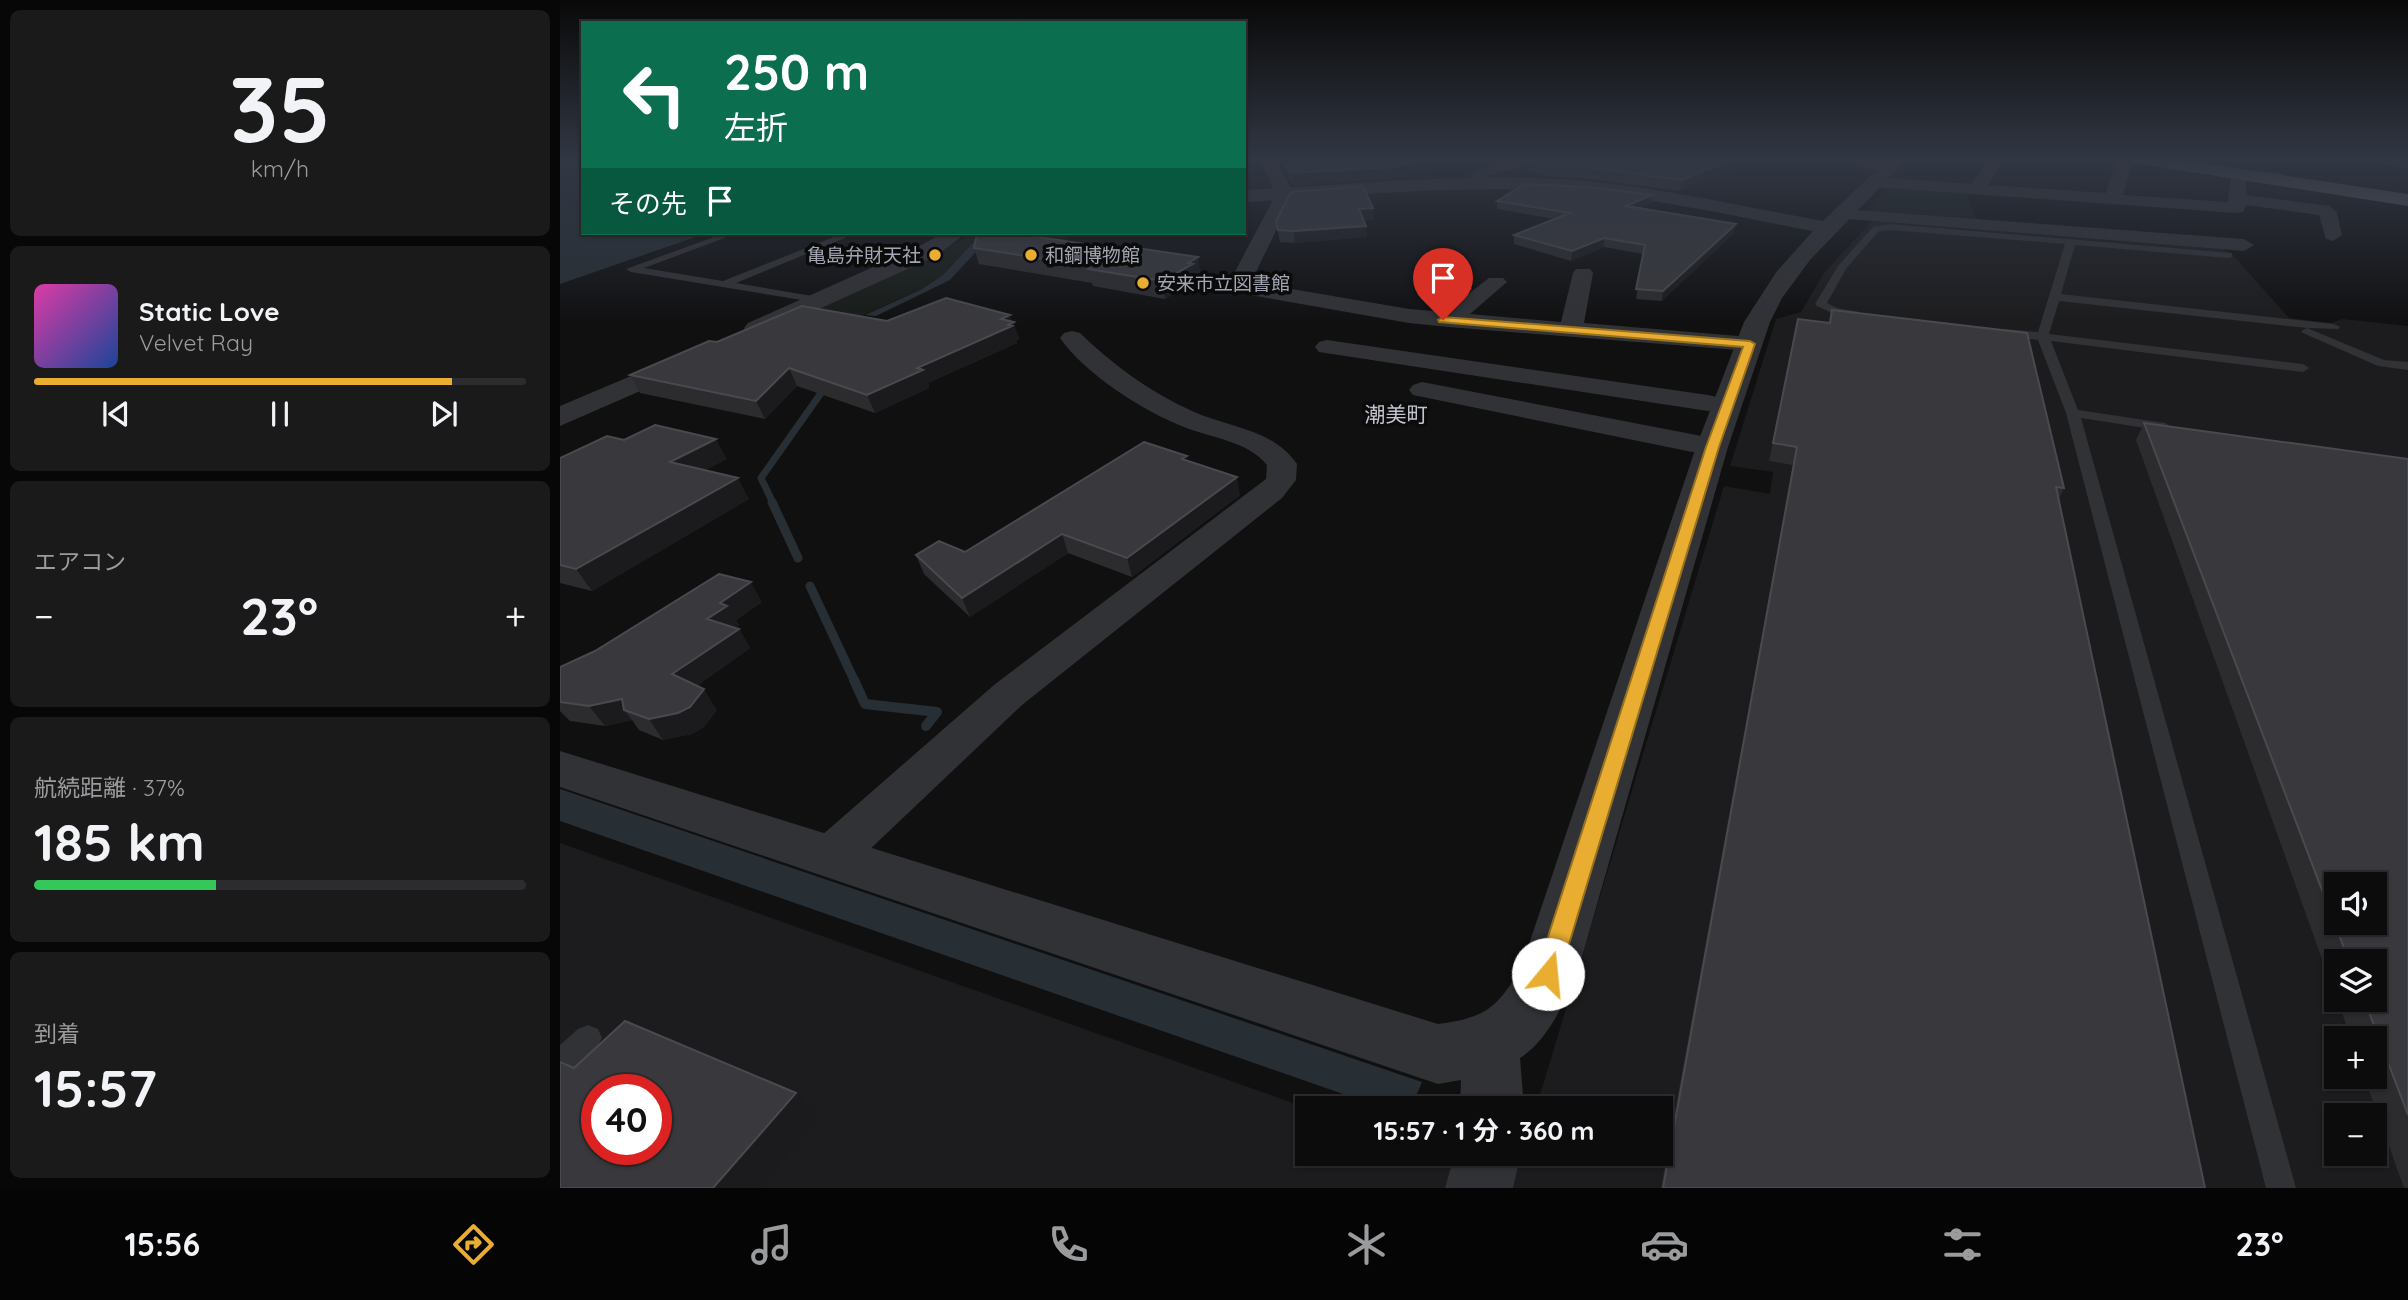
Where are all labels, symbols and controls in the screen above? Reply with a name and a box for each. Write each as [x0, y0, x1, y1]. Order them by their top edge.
text: 250 m [724, 41, 869, 102]
icon: left [609, 49, 700, 140]
text: 35 [229, 51, 331, 165]
text: 左折 [724, 107, 788, 147]
text: km/h [251, 154, 309, 183]
icon: arrive [701, 182, 739, 220]
text: その先 [609, 187, 687, 220]
place label: 亀島弁財天社 [807, 243, 921, 267]
place label: 和鋼博物館 [1045, 243, 1140, 267]
marker: 亀島弁財天社 [927, 247, 943, 263]
marker: 和鋼博物館 [1023, 247, 1039, 263]
pin [1413, 248, 1473, 320]
icon: arrive [1424, 259, 1462, 297]
place label: 安来市立図書館 [1157, 271, 1290, 295]
marker: 安来市立図書館 [1135, 275, 1151, 291]
text: Static Love [139, 295, 280, 328]
text: Velvet Ray [139, 328, 253, 357]
icon: previous [97, 395, 135, 433]
icon: pause [261, 395, 299, 433]
icon: next [425, 395, 463, 433]
district label: 潮美町 [1365, 401, 1428, 427]
text: エアコン [34, 547, 126, 576]
text: 23° [240, 583, 318, 648]
text: − [34, 592, 54, 640]
text: + [505, 592, 526, 640]
text: 航続距離 · 37% [34, 773, 185, 802]
text: 185 km [34, 809, 205, 874]
map controls [2324, 872, 2387, 1166]
button: sound [2324, 872, 2387, 935]
position arrow [1511, 937, 1585, 1011]
button: layers [2324, 949, 2387, 1012]
text: 到着 [34, 1019, 80, 1048]
button: + [2324, 1026, 2387, 1089]
text: 15:57 [34, 1055, 157, 1120]
speed limit sign: 40 [581, 1074, 672, 1165]
button: − [2324, 1103, 2387, 1166]
text: 15:57 · 1 分 · 360 m [1373, 1114, 1595, 1147]
icon: directions [449, 1220, 498, 1269]
icon: music [747, 1220, 796, 1269]
icon: phone [1044, 1220, 1093, 1269]
icon: climate [1342, 1220, 1391, 1269]
icon: car [1640, 1220, 1689, 1269]
icon: filters [1938, 1220, 1987, 1269]
text: 15:56 [124, 1224, 200, 1264]
text: 23° [2236, 1224, 2284, 1264]

